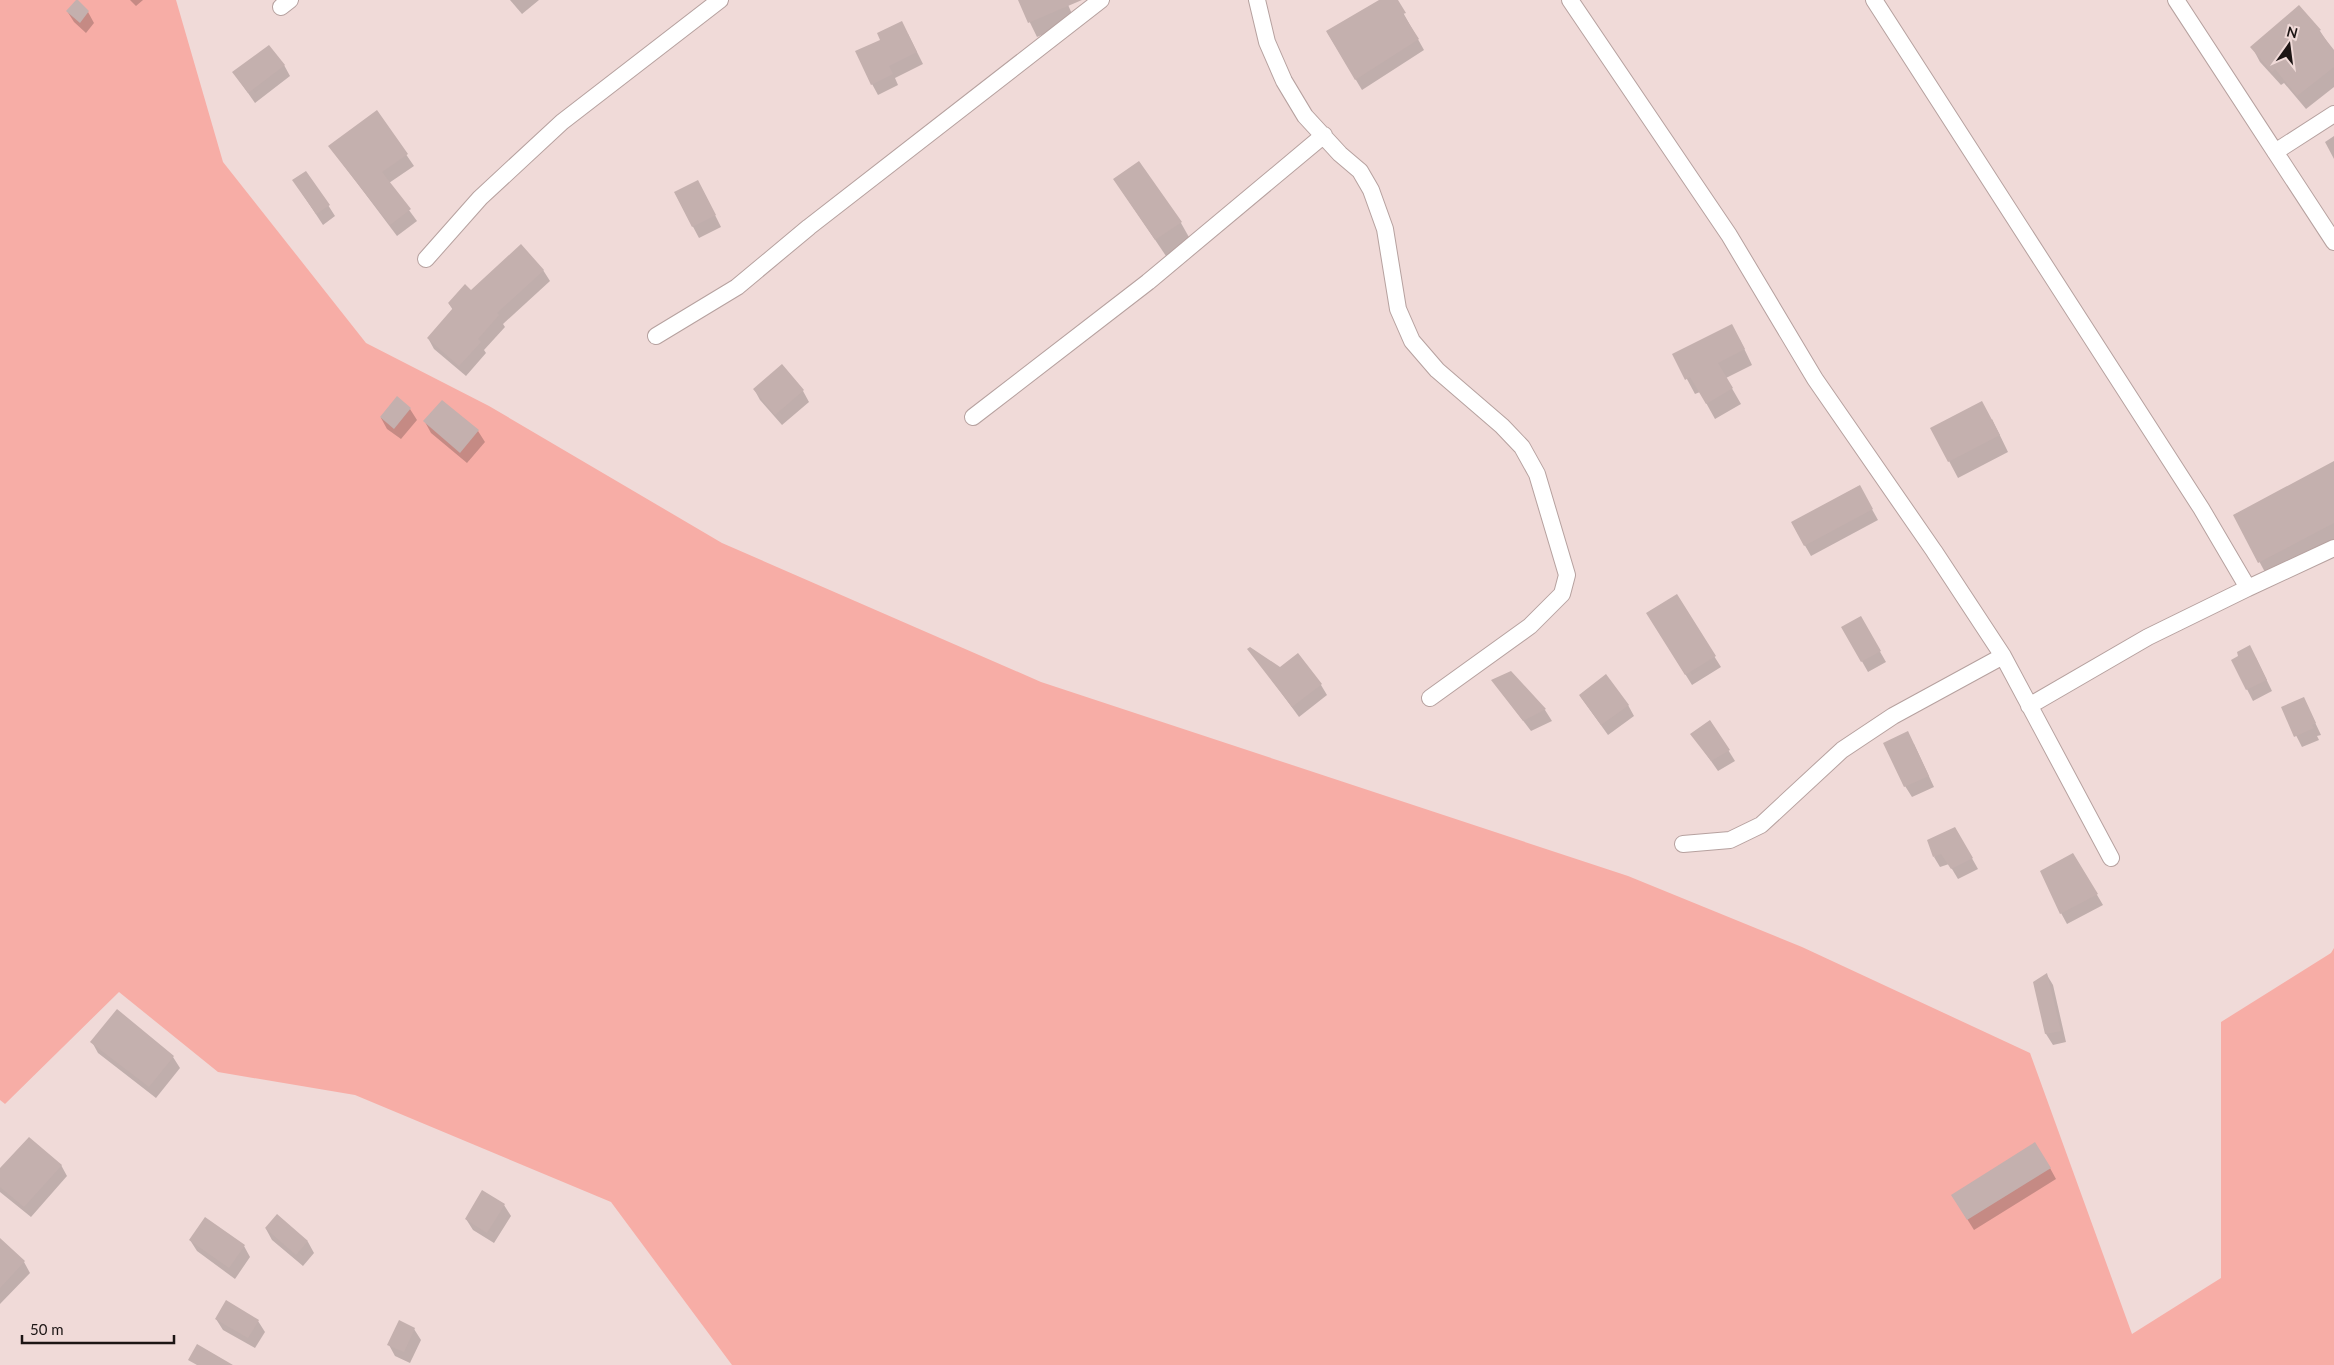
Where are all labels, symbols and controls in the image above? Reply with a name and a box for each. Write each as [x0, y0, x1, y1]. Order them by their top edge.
north arrow [2264, 20, 2314, 70]
text: N [2285, 22, 2300, 41]
scale bar [22, 1312, 175, 1344]
text: 50 m [30, 1320, 64, 1338]

